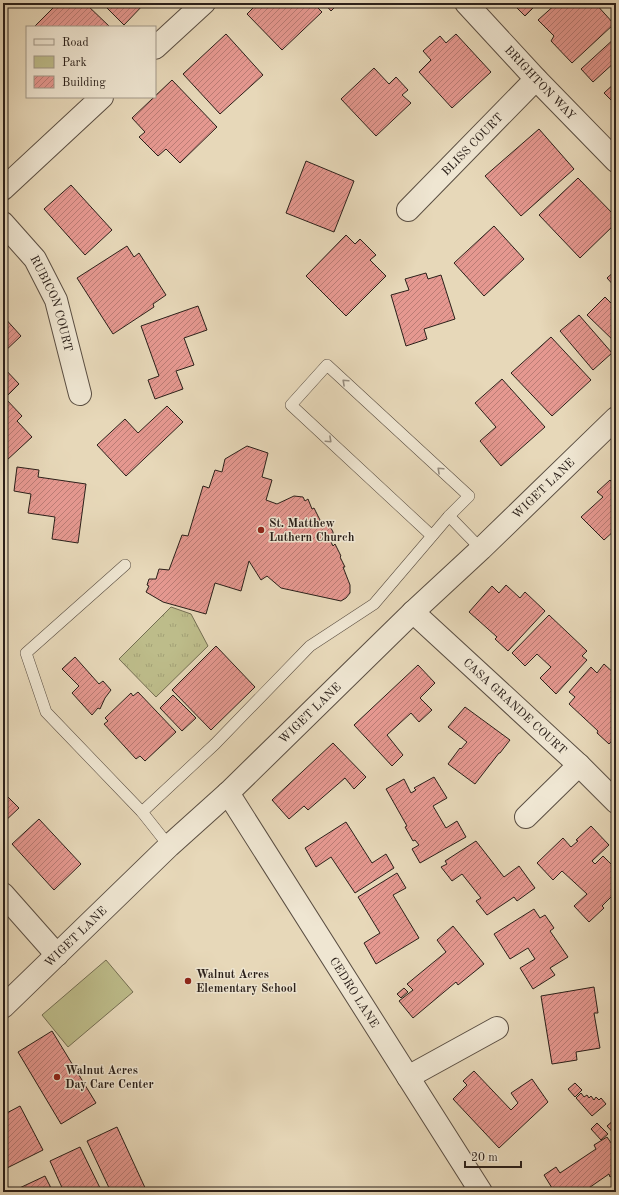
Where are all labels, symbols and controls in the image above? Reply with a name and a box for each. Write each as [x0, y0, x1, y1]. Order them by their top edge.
legend [26, 26, 156, 98]
text: Road [62, 37, 89, 49]
street label: BRIGHTON WAY [502, 44, 578, 123]
text: Park [62, 57, 87, 69]
text: Building [62, 77, 106, 89]
street label: BLISS COURT [440, 111, 506, 178]
street label: RUBICON COURT [27, 254, 74, 353]
one-way arrow [342, 379, 350, 386]
one-way arrow [324, 435, 332, 443]
street label: WIGET LANE [511, 457, 577, 522]
one-way arrow [437, 467, 445, 475]
place label: St. Matthew Luthern Church [269, 518, 355, 544]
marker: St. Matthew Luthern Church [256, 525, 266, 535]
street label: CASA GRANDE COURT [461, 657, 568, 757]
street label: WIGET LANE [277, 681, 344, 746]
street label: WIGET LANE [43, 905, 110, 970]
street label: CEDRO LANE [327, 956, 380, 1030]
place label: Walnut Acres Elementary School [196, 969, 297, 995]
marker: Walnut Acres Elementary School [183, 976, 193, 986]
place label: Walnut Acres Day Care Center [65, 1065, 154, 1091]
marker: Walnut Acres Day Care Center [52, 1072, 62, 1082]
scale bar [465, 1143, 521, 1169]
text: 20 m [471, 1152, 498, 1164]

